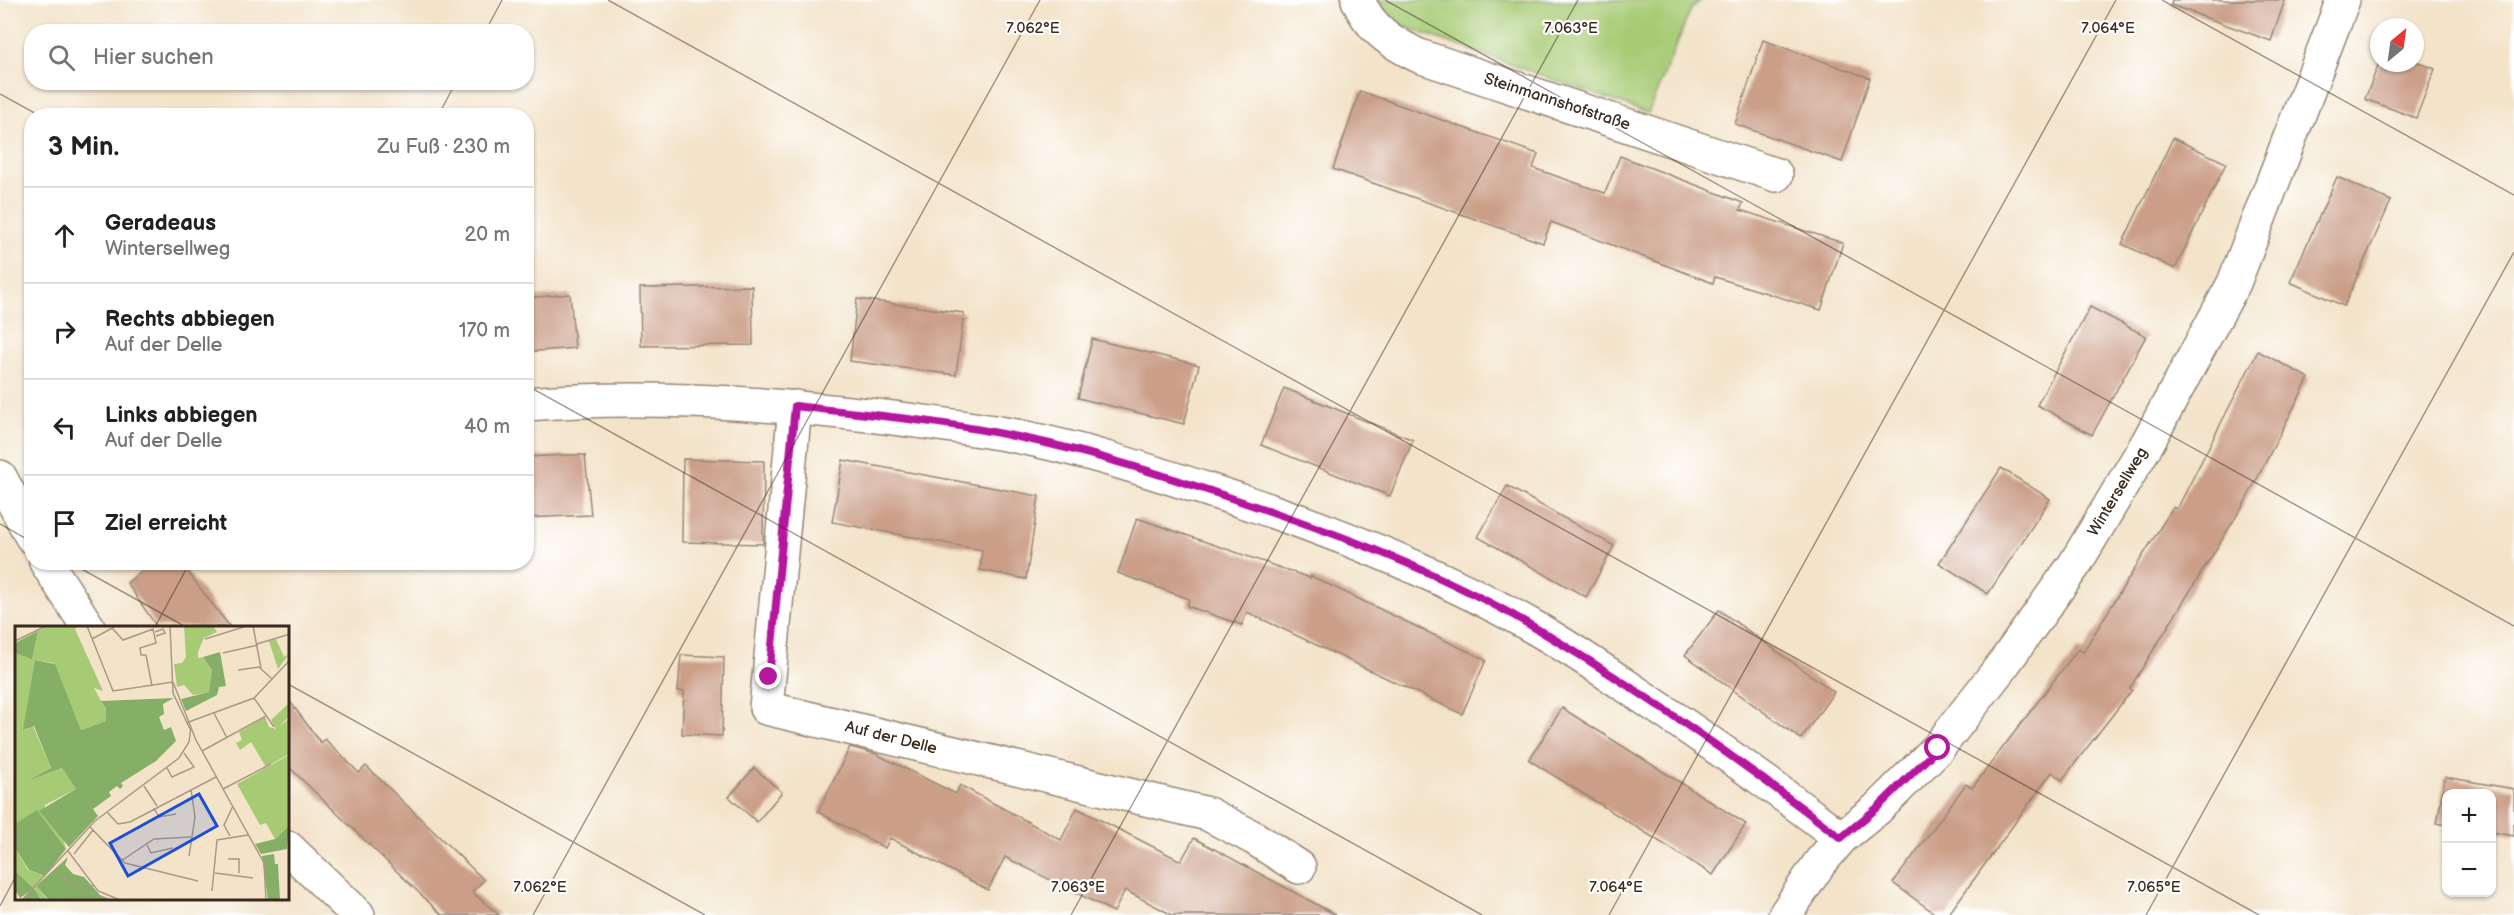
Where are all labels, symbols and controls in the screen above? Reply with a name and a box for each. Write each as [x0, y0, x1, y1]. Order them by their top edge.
north arrow [2370, 18, 2424, 72]
text: 7.062°E [1006, 19, 1060, 38]
text: 7.063°E [1544, 19, 1598, 38]
text: 7.064°E [2081, 19, 2135, 38]
search box [24, 24, 534, 90]
icon: search [45, 41, 78, 74]
text: Hier suchen [93, 44, 214, 71]
street label: Steinmannshofstraße [1481, 69, 1633, 135]
text: 3 Min. [48, 132, 119, 163]
text: Zu Fuß · 230 m [377, 135, 510, 159]
text: Geradeaus [105, 210, 216, 237]
icon: ahead [48, 219, 81, 252]
text: 20 m [465, 223, 510, 247]
text: Wintersellweg [105, 237, 230, 261]
text: Rechts abbiegen [105, 306, 275, 333]
icon: right [48, 315, 81, 348]
text: 170 m [459, 319, 510, 343]
text: Auf der Delle [105, 333, 222, 357]
text: Links abbiegen [105, 402, 258, 429]
icon: left [48, 411, 81, 444]
text: 40 m [464, 415, 510, 439]
text: Auf der Delle [105, 429, 222, 453]
street label: Wintersellweg [2084, 444, 2152, 540]
icon: arrive [48, 507, 81, 540]
text: Ziel erreicht [105, 510, 227, 537]
inset map [15, 626, 290, 900]
route end [755, 663, 781, 689]
street label: Auf der Delle [843, 717, 939, 759]
route start [1924, 734, 1950, 760]
map controls [2442, 789, 2496, 897]
button: + [2442, 789, 2496, 843]
button: − [2442, 843, 2496, 897]
text: 7.062°E [513, 878, 567, 897]
text: 7.063°E [1051, 878, 1105, 897]
text: 7.064°E [1589, 878, 1643, 897]
text: 7.065°E [2127, 878, 2181, 897]

